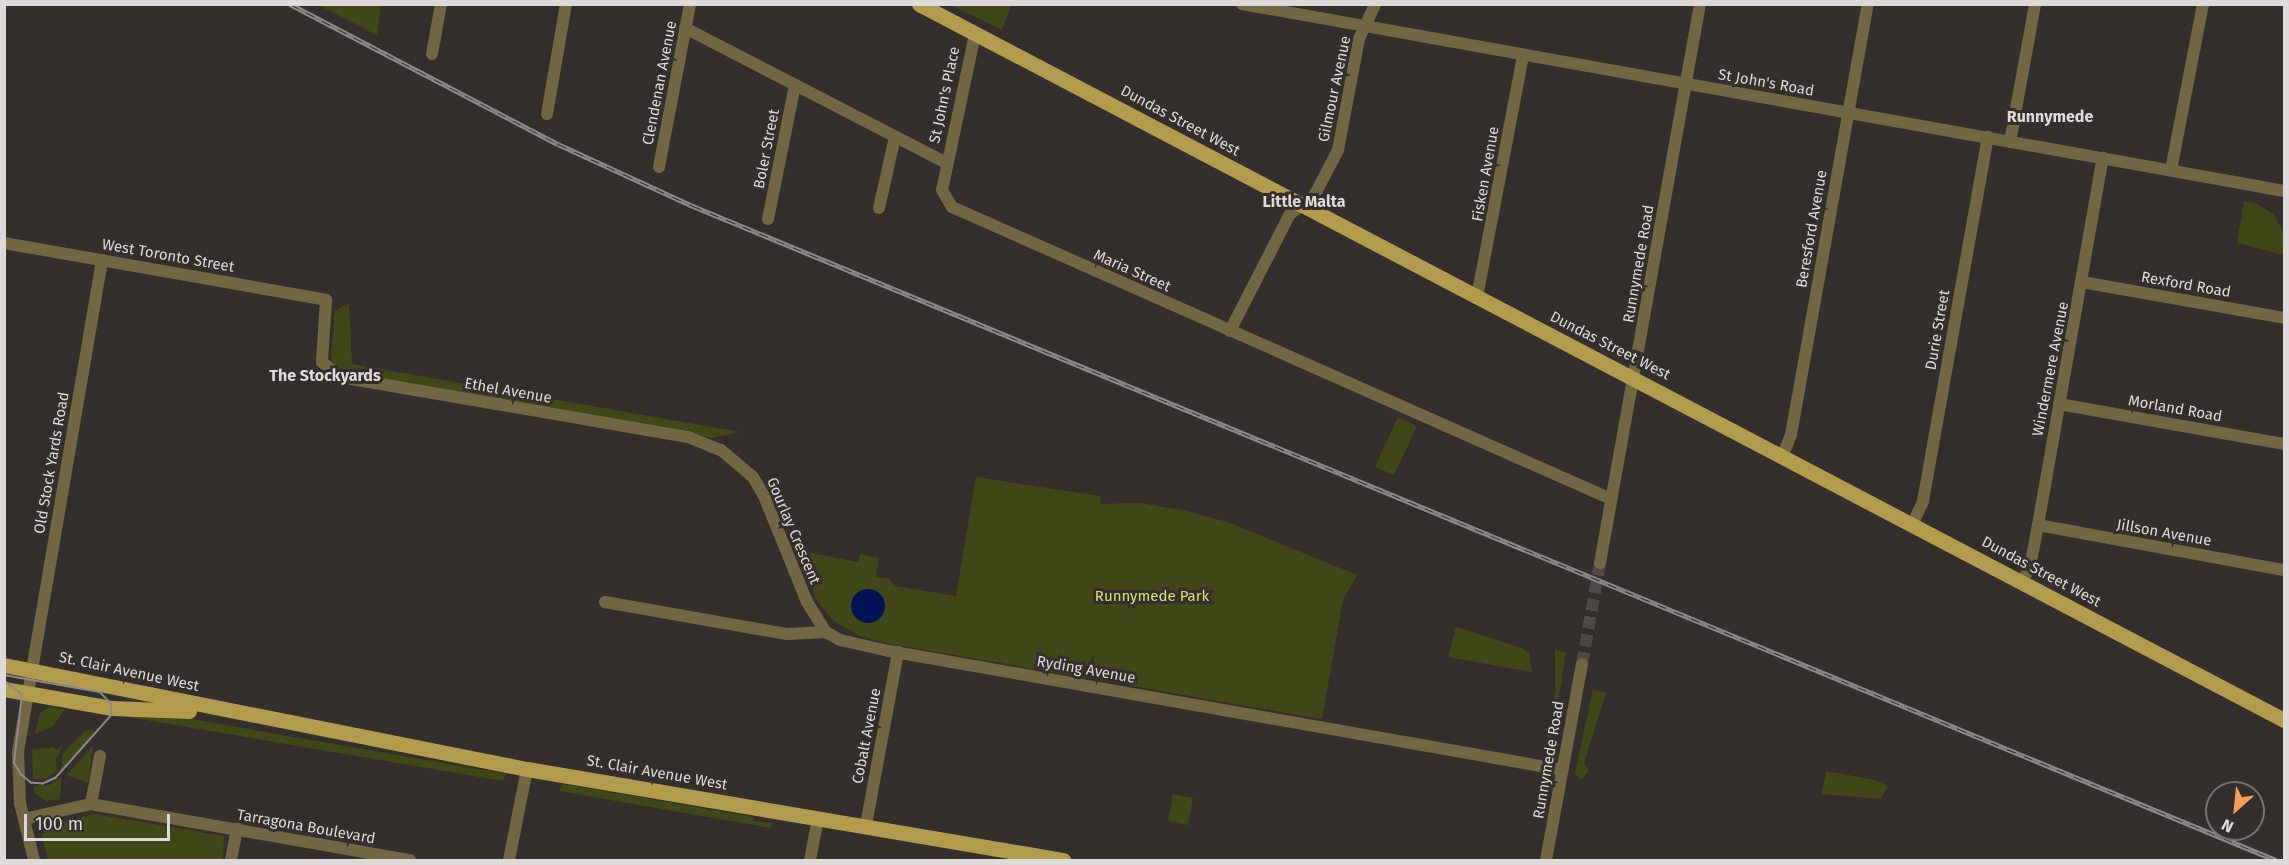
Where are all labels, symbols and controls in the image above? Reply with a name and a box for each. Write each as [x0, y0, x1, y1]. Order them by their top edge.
street label: Clendenan Avenue [639, 19, 681, 147]
street label: Gilmour Avenue [1315, 34, 1355, 144]
street label: St John's Place [926, 45, 964, 145]
street label: St John's Road [1717, 66, 1815, 100]
street label: Dundas Street West [1117, 82, 1243, 160]
district label: Runnymede [2007, 107, 2093, 127]
street label: Boler Street [750, 108, 784, 190]
street label: Fisken Avenue [1469, 125, 1503, 223]
street label: Beresford Avenue [1793, 169, 1831, 289]
district label: Little Malta [1263, 192, 1345, 212]
street label: Runnymede Road [1620, 204, 1658, 324]
street label: West Toronto Street [100, 236, 236, 276]
street label: Maria Street [1091, 246, 1173, 296]
street label: Rexford Road [2140, 268, 2232, 302]
street label: Durie Street [1922, 288, 1954, 372]
street label: Windermere Avenue [2029, 300, 2073, 438]
street label: Dundas Street West [1547, 308, 1673, 384]
district label: The Stockyards [269, 366, 381, 386]
street label: Ethel Avenue [463, 374, 553, 408]
street label: Old Stock Yards Road [31, 391, 73, 535]
street label: Morland Road [2127, 392, 2223, 426]
street label: Gourlay Crescent [762, 475, 824, 587]
street label: Jillson Avenue [2115, 516, 2213, 550]
street label: Dundas Street West [1978, 533, 2104, 611]
park label: Runnymede Park [1095, 588, 1209, 606]
street label: St. Clair Avenue West [57, 648, 201, 696]
street label: Ryding Avenue [1035, 652, 1137, 688]
street label: Cobalt Avenue [849, 687, 885, 785]
street label: Runnymede Road [1530, 700, 1568, 820]
street label: St. Clair Avenue West [585, 752, 729, 794]
north arrow [2205, 781, 2265, 841]
scale bar [27, 802, 172, 840]
street label: Tarragona Boulevard [235, 806, 377, 848]
text: 100 m [35, 813, 83, 835]
text: N [2218, 815, 2237, 837]

